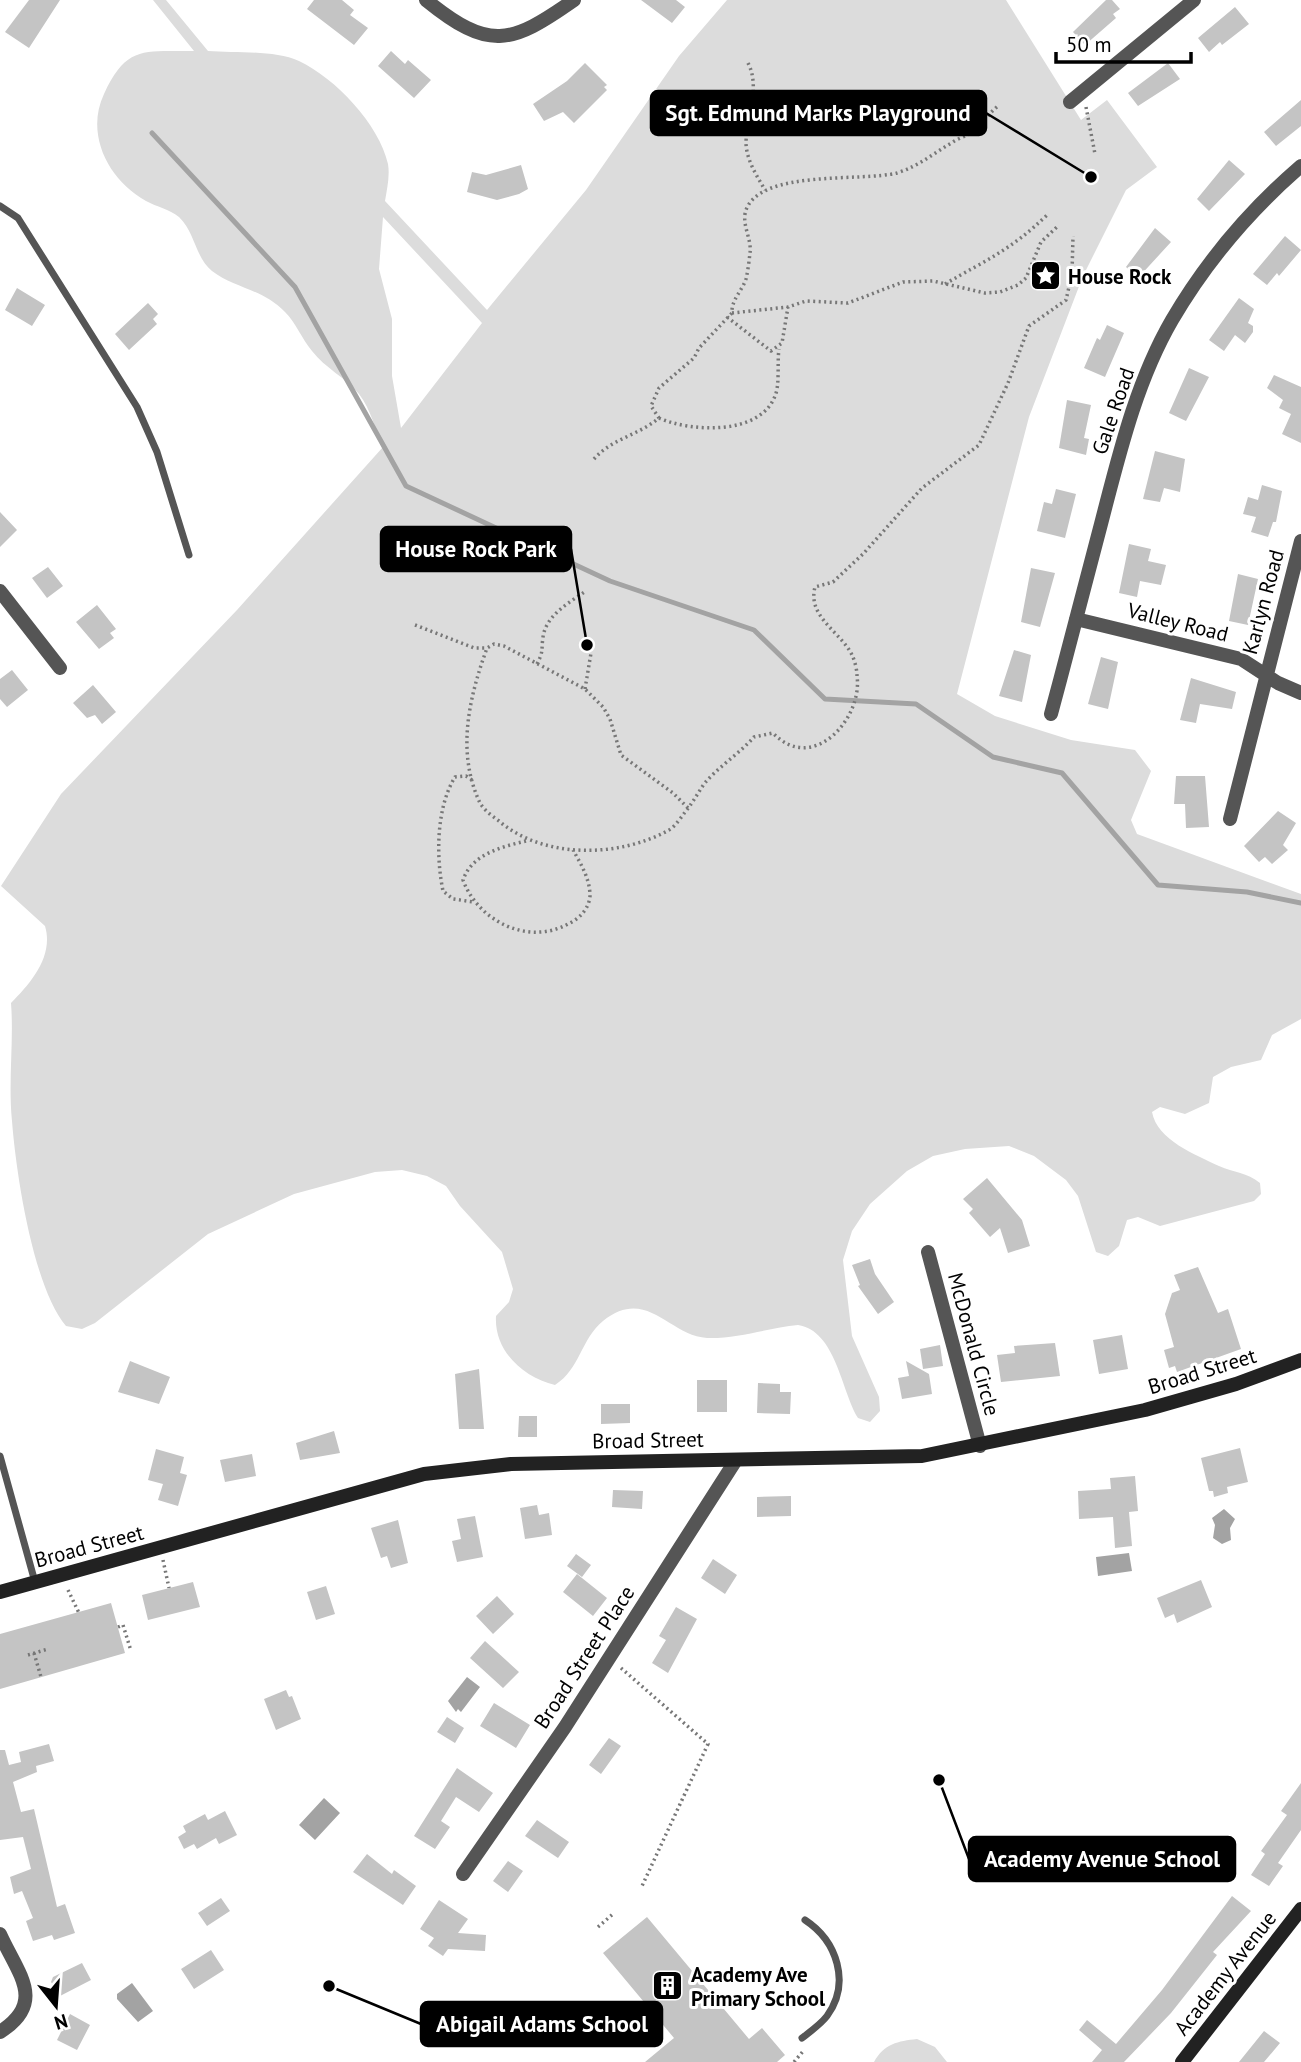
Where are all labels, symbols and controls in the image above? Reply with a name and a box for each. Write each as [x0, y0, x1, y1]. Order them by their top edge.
scale bar [1056, 21, 1191, 65]
text: 50 m [1066, 31, 1112, 58]
callout: Sgt. Edmund Marks Playground [651, 91, 986, 135]
text: Sgt. Edmund Marks Playground [665, 98, 971, 127]
place icon: House Rock [1028, 259, 1062, 293]
place label: House Rock [1068, 263, 1172, 290]
street label: Gale Road [1086, 364, 1140, 458]
callout: House Rock Park [381, 527, 571, 571]
text: House Rock Park [395, 534, 558, 563]
street label: Karlyn Road [1236, 547, 1290, 657]
street label: Valley Road [1124, 596, 1231, 648]
street label: McDonald Circle [942, 1269, 1006, 1419]
street label: Broad Street [1145, 1342, 1259, 1400]
street label: Broad Street [592, 1426, 704, 1454]
street label: Broad Street [32, 1519, 146, 1573]
street label: Broad Street Place [528, 1580, 640, 1734]
callout: Academy Avenue School [969, 1837, 1235, 1881]
text: Academy Avenue School [984, 1844, 1220, 1873]
street label: Academy Avenue [1168, 1905, 1282, 2041]
place label: Academy Ave Primary School [691, 1961, 826, 2012]
building icon: Academy Ave Primary School [651, 1969, 685, 2003]
north arrow [21, 1971, 91, 2041]
callout: Abigail Adams School [421, 2002, 662, 2046]
text: N [51, 2009, 70, 2036]
text: Abigail Adams School [436, 2009, 648, 2038]

